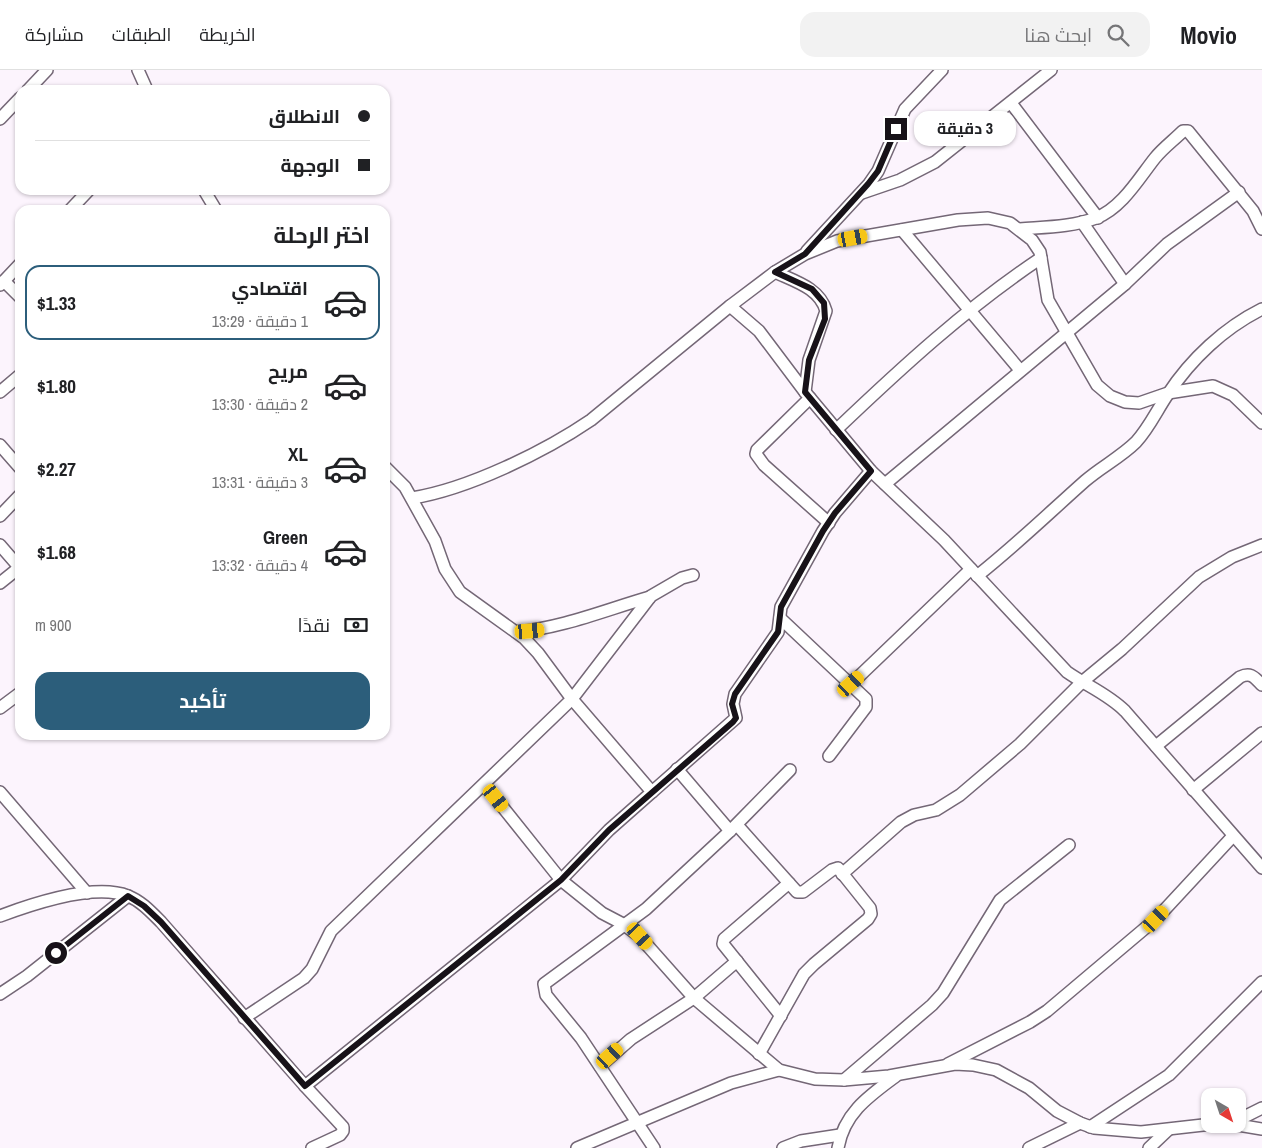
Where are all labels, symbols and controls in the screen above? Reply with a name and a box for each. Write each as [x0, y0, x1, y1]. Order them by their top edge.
search box [800, 12, 1150, 57]
text: Movio [1180, 19, 1237, 51]
icon: search [1104, 21, 1132, 49]
text: مشاركة [25, 22, 84, 47]
text: الطبقات [112, 22, 171, 47]
text: الخريطة [199, 22, 256, 47]
text: ابحث هنا [1024, 22, 1092, 48]
text: الانطلاق [269, 103, 340, 129]
callout: 3 دقيقة [914, 112, 1016, 146]
text: 3 دقيقة [937, 117, 993, 139]
route end [885, 118, 907, 140]
text: الوجهة [280, 152, 340, 178]
text: اختر الرحلة [274, 220, 370, 250]
car [836, 228, 869, 248]
text: اقتصادي [232, 275, 308, 301]
icon: car [323, 280, 368, 325]
text: $1.33 [37, 290, 76, 316]
text: 1 دقيقة · 13:29 [212, 310, 308, 332]
text: مريح [268, 358, 308, 384]
icon: car [323, 363, 368, 408]
text: $1.80 [37, 373, 76, 399]
text: 2 دقيقة · 13:30 [212, 393, 308, 415]
text: XL [288, 441, 308, 467]
icon: car [323, 446, 368, 491]
text: $2.27 [37, 456, 76, 482]
text: 3 دقيقة · 13:31 [212, 471, 308, 493]
text: Green [263, 524, 308, 550]
icon: car [323, 529, 368, 574]
text: $1.68 [37, 539, 76, 565]
text: 4 دقيقة · 13:32 [212, 554, 308, 576]
icon: cash [342, 611, 370, 639]
text: نقدًا [298, 612, 330, 638]
text: 900 m [35, 614, 71, 636]
car [514, 622, 545, 640]
car [834, 668, 867, 700]
button: تأكيد [35, 672, 370, 730]
car [480, 782, 511, 814]
car [1140, 903, 1171, 935]
car [624, 920, 655, 952]
route start [45, 942, 67, 964]
car [593, 1040, 626, 1072]
north arrow [1201, 1088, 1246, 1132]
map controls [1201, 1088, 1246, 1133]

